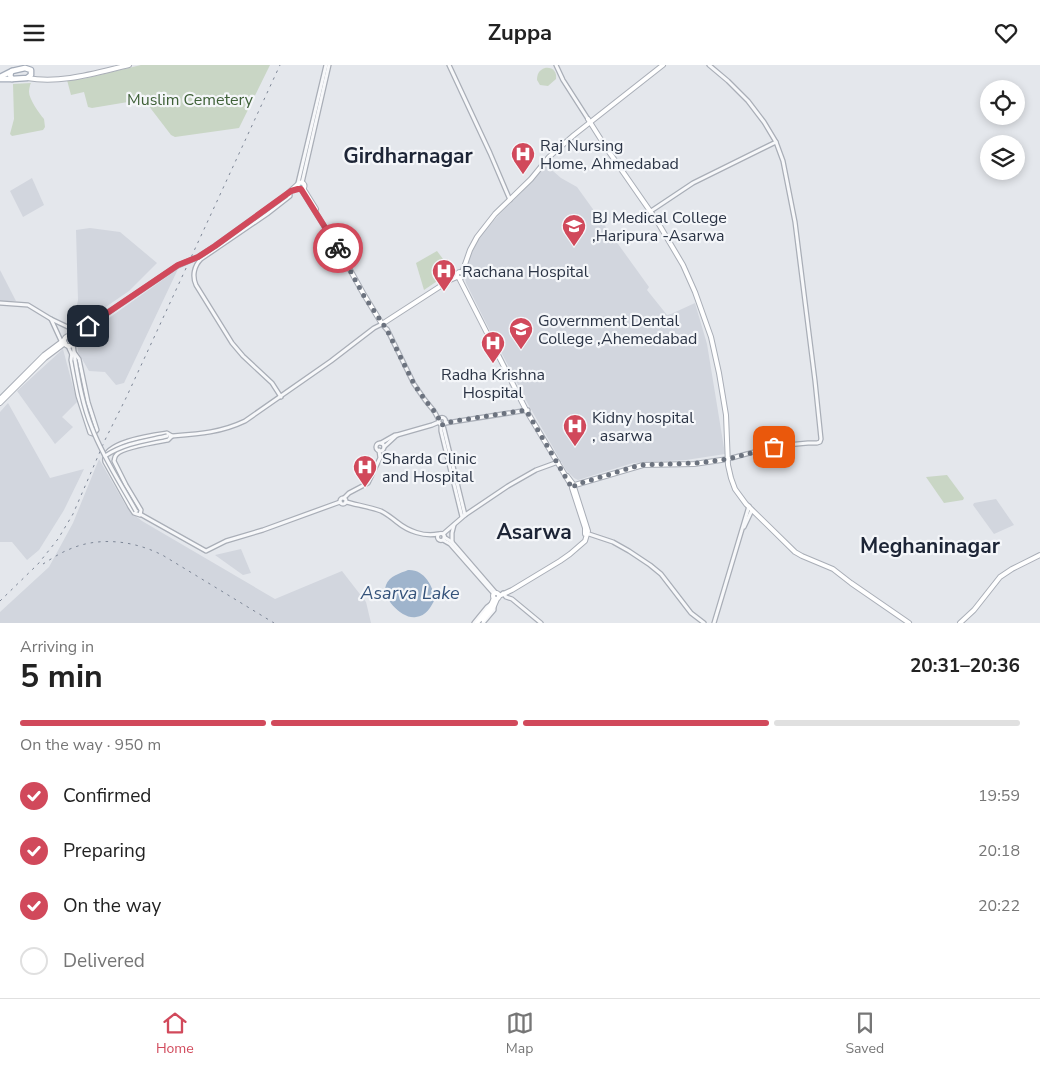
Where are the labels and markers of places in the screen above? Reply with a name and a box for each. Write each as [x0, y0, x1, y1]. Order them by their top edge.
place label: Raj Nursing Home, Ahmedabad [540, 135, 679, 175]
hospital icon: Raj Nursing Home, Ahmedabad [510, 141, 536, 175]
place label: BJ Medical College ,Haripura -Asarwa [592, 207, 727, 247]
school or university icon: BJ Medical College ,Haripura -Asarwa [561, 213, 587, 247]
hospital icon: Rachana Hospital [431, 258, 457, 292]
place label: Rachana Hospital [462, 261, 589, 283]
pin [67, 305, 109, 347]
place label: Government Dental College ,Ahemedabad [538, 310, 697, 350]
school or university icon: Government Dental College ,Ahemedabad [508, 316, 534, 350]
hospital icon: Radha Krishna Hospital [480, 330, 506, 364]
place label: Radha Krishna Hospital [441, 364, 545, 404]
place label: Kidny hospital , asarwa [592, 407, 694, 447]
hospital icon: Kidny hospital , asarwa [562, 413, 588, 447]
pin [753, 426, 795, 468]
place label: Sharda Clinic and Hospital [382, 448, 477, 488]
hospital icon: Sharda Clinic and Hospital [352, 454, 378, 488]

